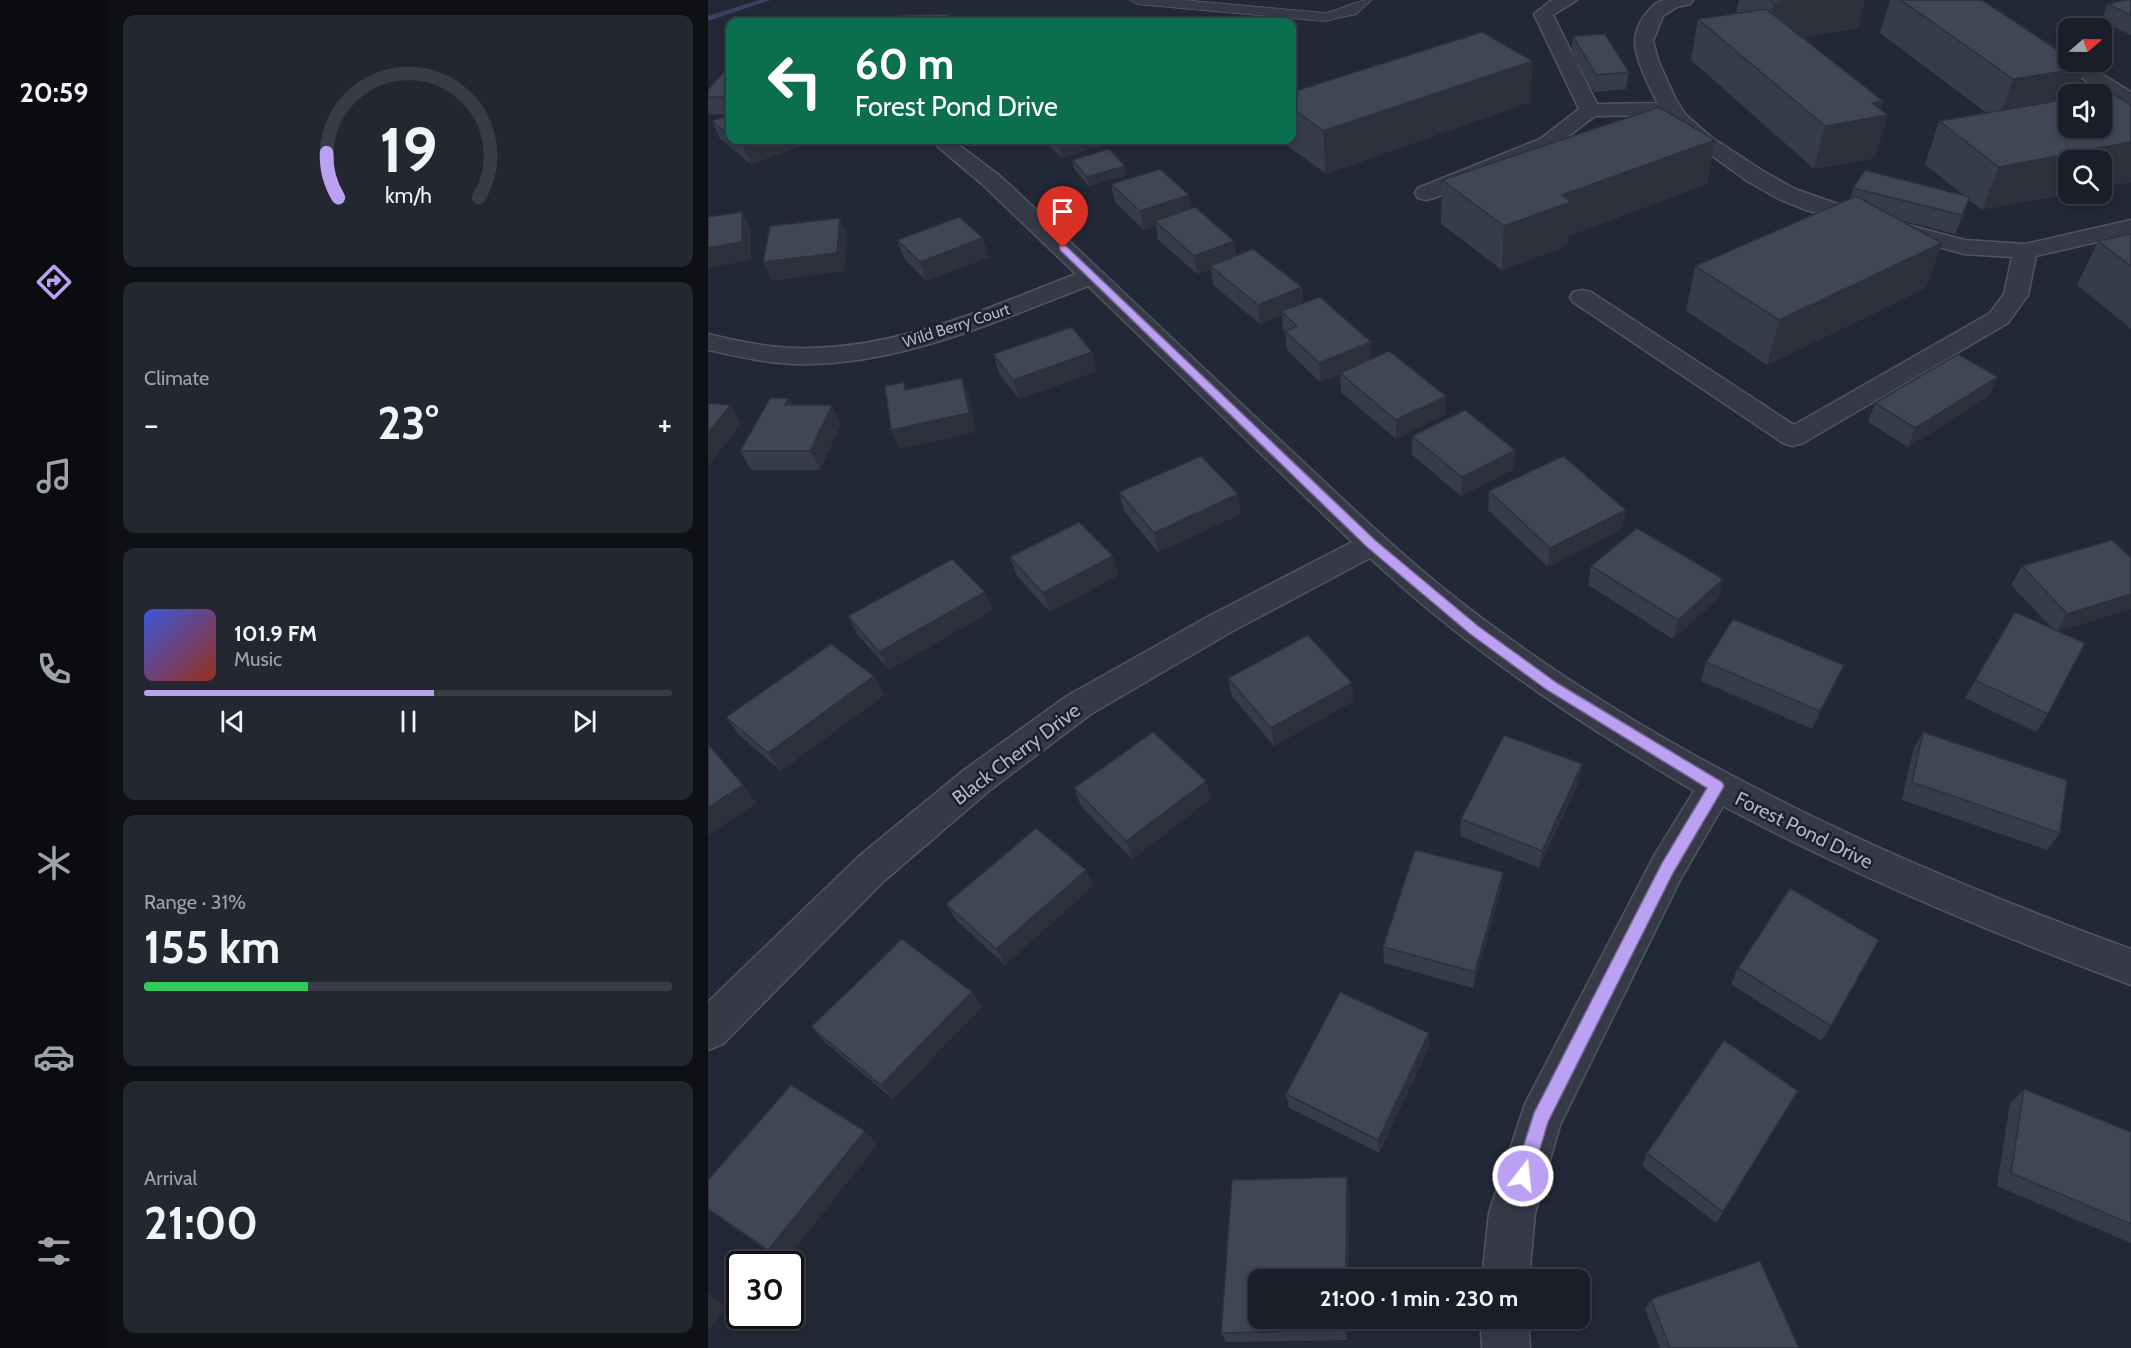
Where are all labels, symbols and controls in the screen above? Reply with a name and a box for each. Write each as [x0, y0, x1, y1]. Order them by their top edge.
north arrow [2058, 18, 2112, 72]
map controls [2058, 18, 2112, 204]
text: 60 m [855, 38, 954, 90]
icon: left [756, 42, 834, 120]
text: 20:59 [19, 76, 89, 109]
button: sound [2058, 84, 2112, 138]
text: Forest Pond Drive [855, 90, 1058, 123]
text: 19 [379, 112, 437, 188]
button: search [2058, 150, 2112, 204]
text: km/h [385, 182, 431, 208]
pin [1037, 186, 1088, 248]
icon: arrive [1046, 195, 1079, 228]
icon: directions [33, 261, 75, 303]
street label: Wild Berry Court [900, 299, 1013, 352]
text: Climate [144, 366, 209, 390]
text: 23° [377, 396, 439, 450]
text: − [144, 404, 159, 444]
text: + [657, 404, 672, 444]
icon: music [33, 455, 75, 497]
text: 101.9 FM [234, 620, 317, 647]
text: Music [234, 647, 282, 671]
icon: phone [33, 648, 75, 690]
street label: Black Cherry Drive [947, 698, 1085, 810]
icon: previous [216, 705, 249, 738]
icon: pause [392, 705, 425, 738]
icon: next [568, 705, 601, 738]
street label: Forest Pond Drive [1731, 786, 1877, 874]
icon: climate [33, 842, 75, 884]
text: Range · 31% [144, 890, 246, 914]
text: 155 km [144, 920, 280, 974]
icon: car [33, 1036, 75, 1078]
position arrow [1491, 1144, 1555, 1208]
text: Arrival [144, 1166, 197, 1190]
text: 21:00 [144, 1196, 258, 1250]
icon: filters [33, 1230, 75, 1272]
speed limit sign: 30 [726, 1251, 804, 1329]
text: 21:00 · 1 min · 230 m [1320, 1285, 1518, 1312]

